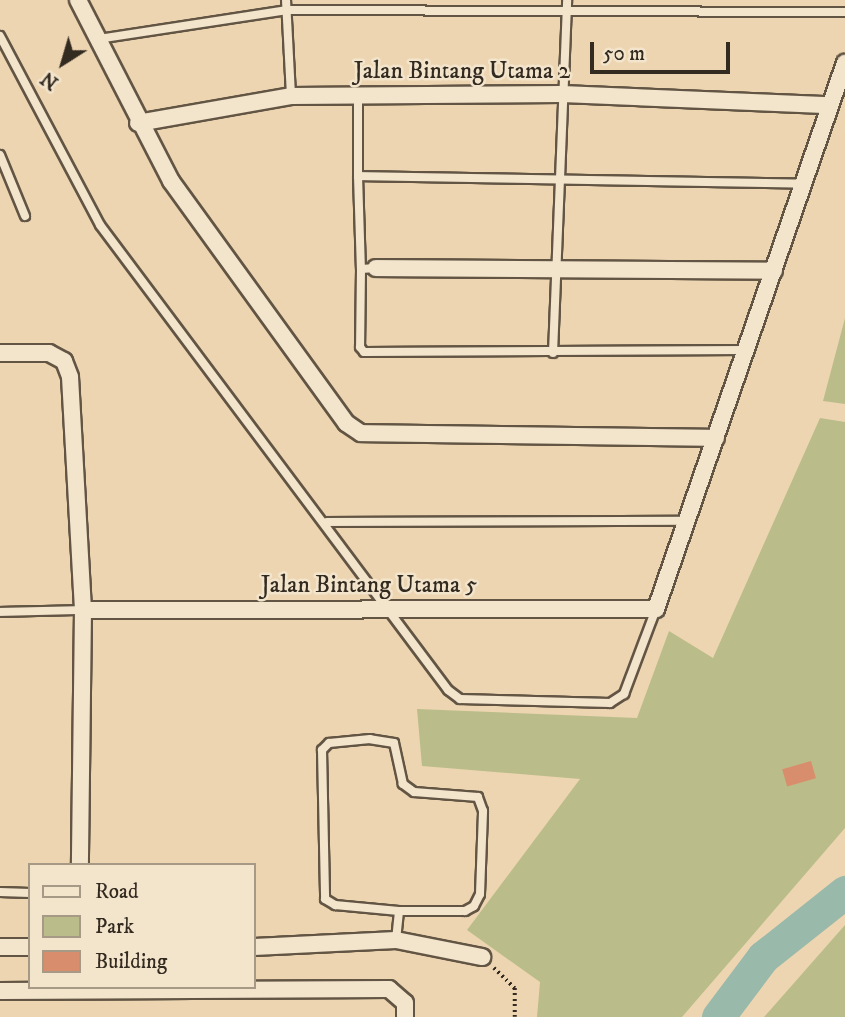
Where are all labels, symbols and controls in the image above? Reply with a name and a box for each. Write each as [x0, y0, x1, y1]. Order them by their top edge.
north arrow [28, 28, 98, 98]
scale bar [593, 28, 733, 72]
text: 50 m [603, 41, 645, 67]
street label: Jalan Bintang Utama 2 [354, 58, 570, 86]
text: N [37, 66, 63, 94]
street label: Jalan Bintang Utama 5 [261, 572, 477, 600]
legend [28, 863, 256, 989]
text: Road [95, 879, 139, 905]
text: Park [95, 914, 134, 940]
text: Building [95, 949, 167, 975]

